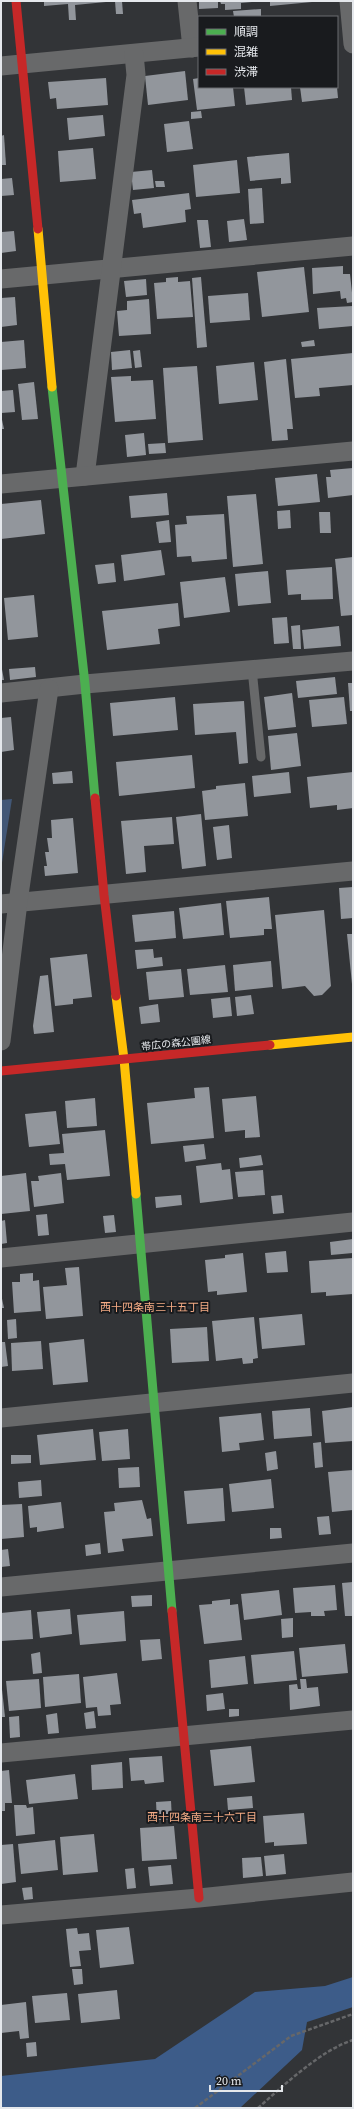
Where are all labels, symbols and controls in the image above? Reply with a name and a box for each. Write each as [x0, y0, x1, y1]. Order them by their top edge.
legend [198, 16, 338, 88]
text: 順調 [234, 24, 258, 40]
text: 混雑 [234, 44, 258, 60]
text: 渋滞 [234, 64, 258, 80]
street label: 帯広の森公園線 [141, 1033, 211, 1053]
district label: 西十四条南三十五丁目 [100, 1300, 210, 1315]
district label: 西十四条南三十六丁目 [147, 1810, 257, 1825]
scale bar [210, 2067, 282, 2093]
text: 20 m [216, 2073, 242, 2089]

